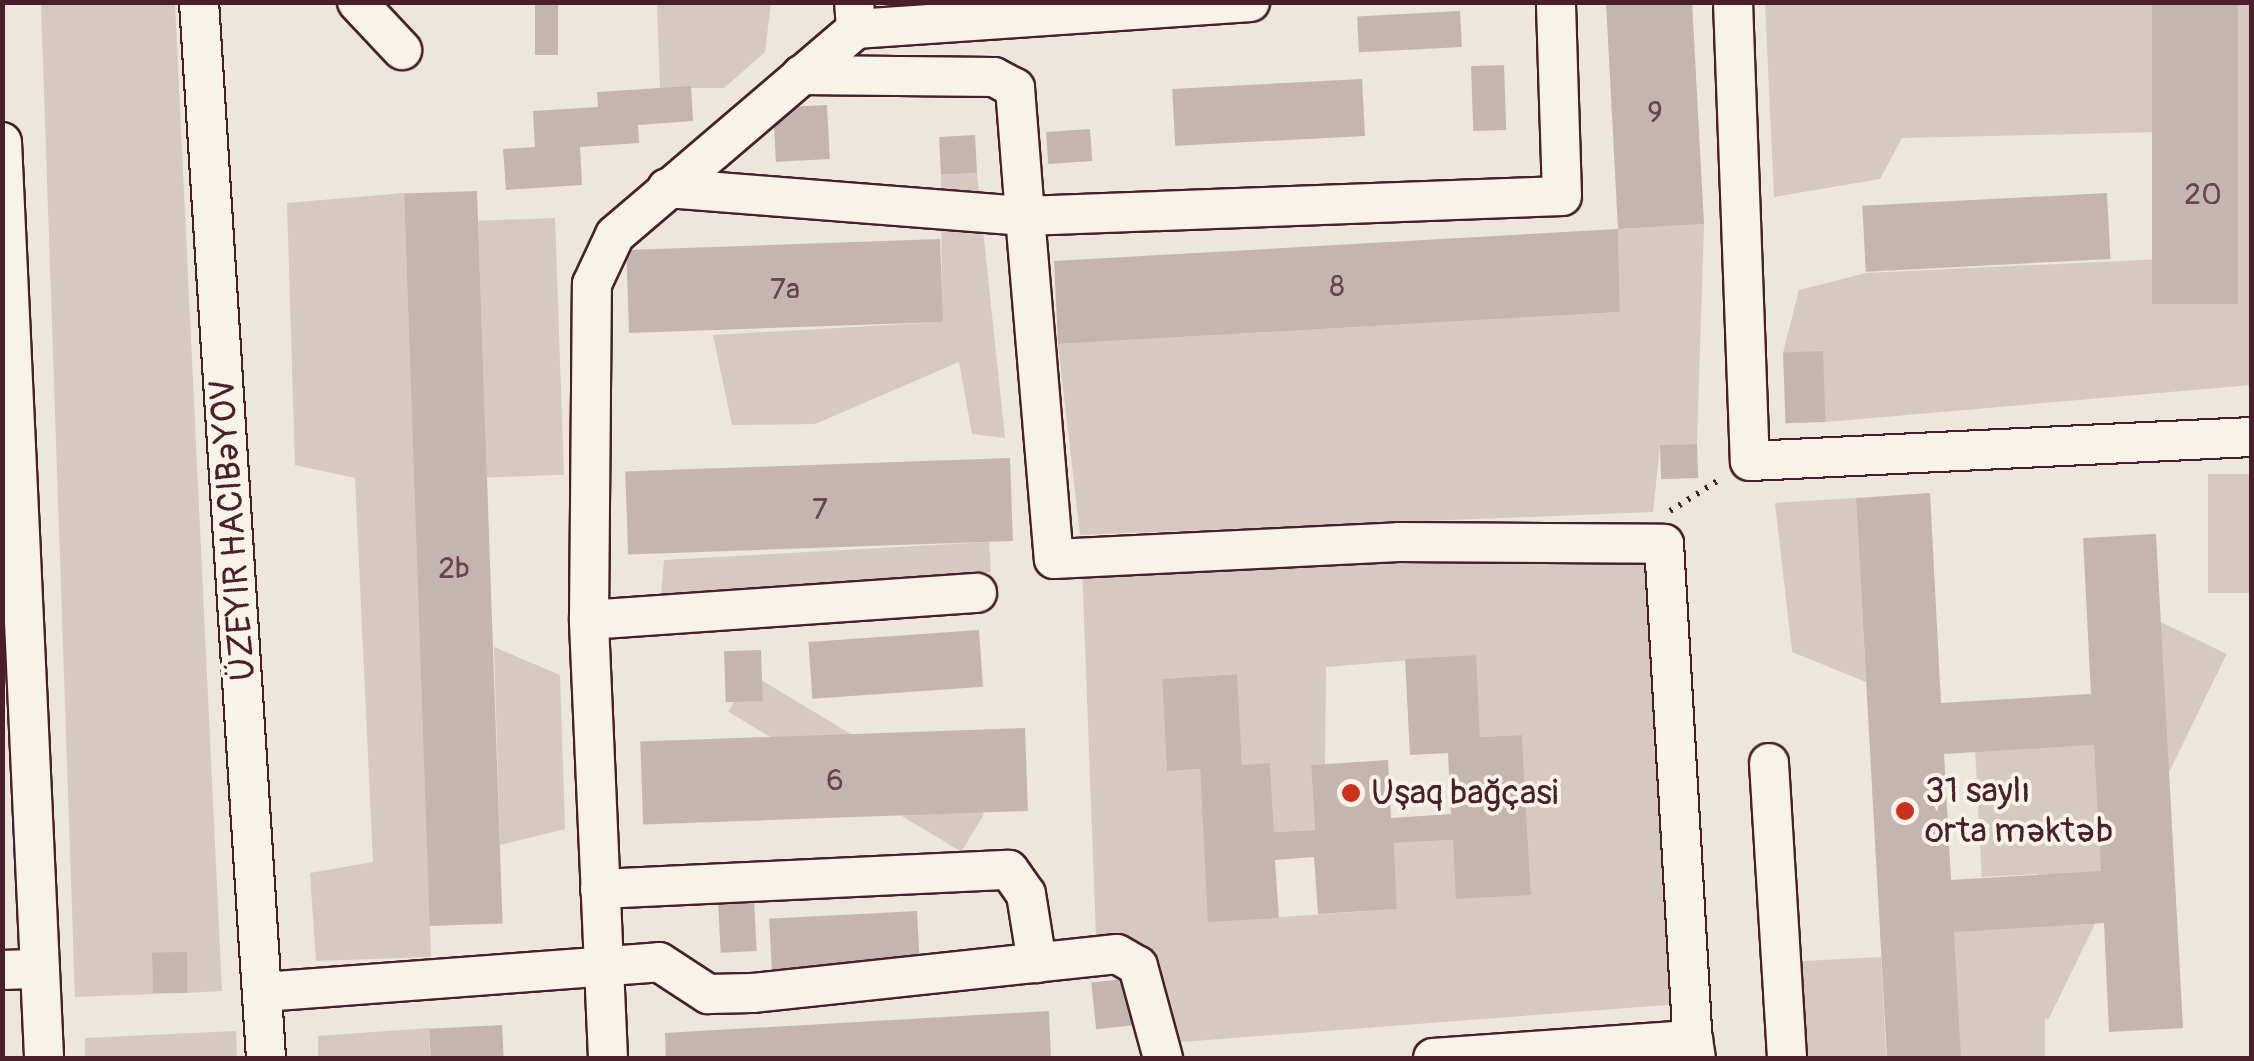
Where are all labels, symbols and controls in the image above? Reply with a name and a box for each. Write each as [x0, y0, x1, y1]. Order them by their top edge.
house number: 9 [1647, 95, 1663, 131]
house number: 20 [2184, 177, 2222, 213]
house number: 8 [1329, 269, 1345, 305]
house number: 7a [770, 272, 800, 308]
street label: ÜZEYIR HACIBƏYOV [202, 378, 264, 682]
house number: 7 [812, 492, 828, 528]
house number: 2b [438, 551, 470, 587]
house number: 6 [826, 763, 844, 799]
place label: 31 saylı orta məktəb [1925, 770, 2113, 852]
place label: Uşaq bağçasi [1371, 772, 1558, 814]
marker: Uşaq bağçasi [1340, 782, 1362, 804]
marker: 31 saylı orta məktəb [1894, 800, 1916, 822]

